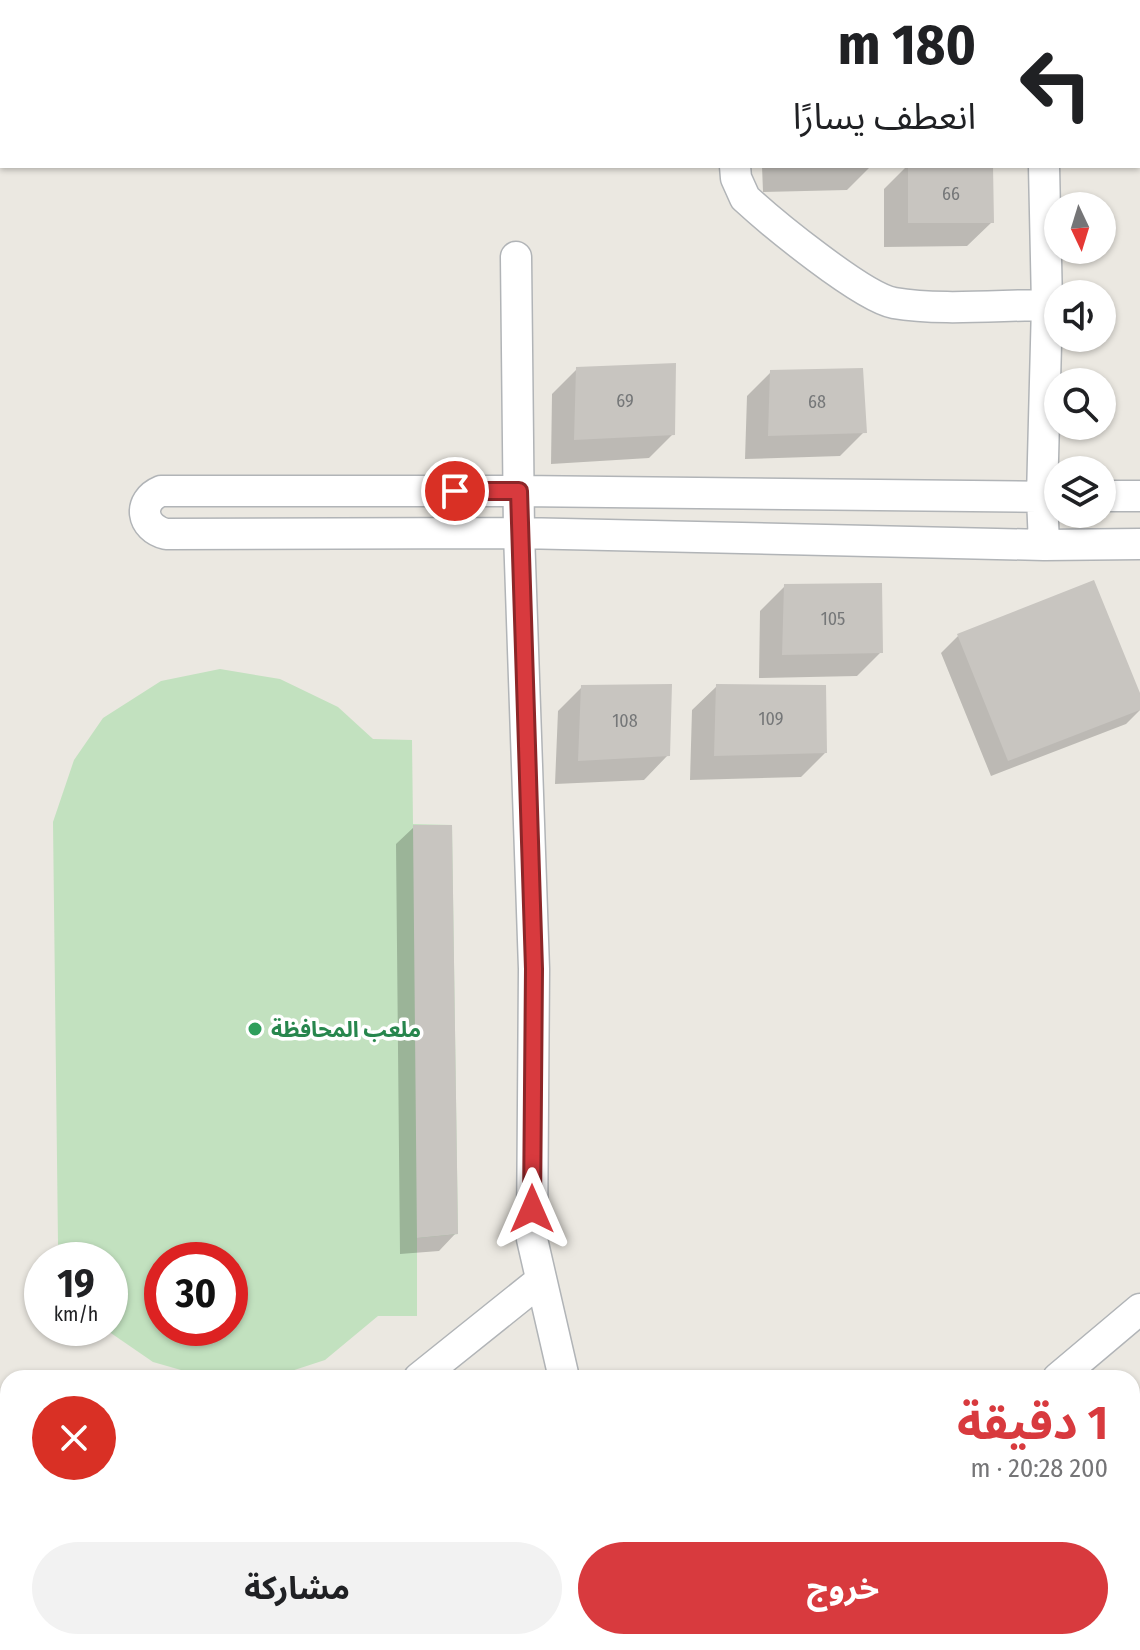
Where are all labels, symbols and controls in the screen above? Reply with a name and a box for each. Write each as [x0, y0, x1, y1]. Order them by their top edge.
text: 180 m [838, 12, 976, 79]
icon: left [1004, 32, 1108, 136]
text: انعطف يسارًا [793, 95, 976, 139]
house number: 66 [942, 183, 960, 205]
north arrow [1044, 192, 1116, 264]
map controls [1044, 192, 1116, 528]
button: sound [1044, 280, 1116, 352]
button: search [1044, 368, 1116, 440]
house number: 69 [616, 390, 634, 412]
house number: 68 [808, 391, 826, 413]
button: layers [1044, 456, 1116, 528]
pin [421, 457, 489, 525]
icon: arrive [433, 469, 477, 513]
house number: 105 [821, 608, 845, 630]
house number: 109 [758, 708, 784, 730]
house number: 108 [612, 710, 638, 732]
place label: ملعب المحافظة [271, 1016, 421, 1043]
marker: ملعب المحافظة [246, 1020, 264, 1038]
position arrow [490, 1167, 574, 1251]
speed limit sign: 30 [144, 1242, 248, 1346]
text: 19 [57, 1260, 95, 1308]
text: km/h [54, 1302, 98, 1326]
text: 1 دقيقة [957, 1394, 1108, 1452]
button: close [32, 1396, 116, 1480]
text: 200 m · 20:28 [971, 1453, 1108, 1484]
button: مشاركة [32, 1542, 562, 1634]
button: خروج [578, 1542, 1108, 1634]

